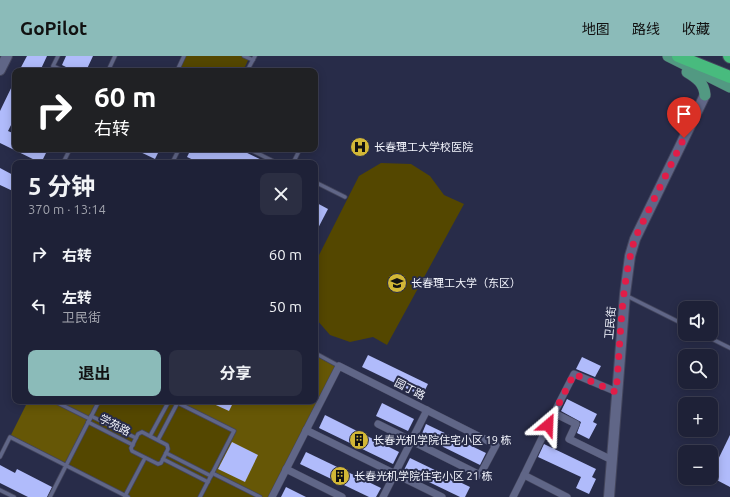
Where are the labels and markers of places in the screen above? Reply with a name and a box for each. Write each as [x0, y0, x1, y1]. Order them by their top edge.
pin [667, 97, 701, 138]
hospital icon: 长春理工大学校医院 [349, 136, 371, 158]
place label: 长春理工大学校医院 [374, 141, 473, 153]
school or university icon: 长春理工大学（东区） [386, 272, 408, 294]
place label: 长春理工大学（东区） [411, 277, 521, 289]
building icon: 长春光机学院住宅小区 19 栋 [348, 429, 370, 451]
place label: 长春光机学院住宅小区 19 栋 [373, 434, 511, 446]
building icon: 长春光机学院住宅小区 21 栋 [329, 465, 351, 487]
place label: 长春光机学院住宅小区 21 栋 [354, 470, 492, 482]

